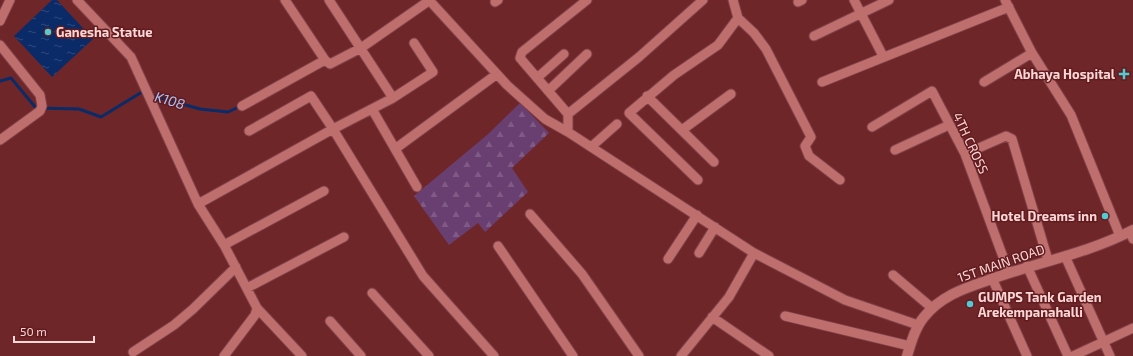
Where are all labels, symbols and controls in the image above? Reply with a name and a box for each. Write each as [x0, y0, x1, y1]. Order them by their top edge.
place label: Ganesha Statue [56, 24, 153, 40]
marker: Ganesha Statue [43, 27, 53, 37]
place label: Abhaya Hospital [1014, 66, 1116, 82]
marker: Abhaya Hospital [1118, 68, 1130, 80]
water label: K108 [153, 88, 187, 112]
street label: 4TH CROSS [950, 110, 992, 176]
place label: Hotel Dreams inn [991, 208, 1097, 224]
marker: Hotel Dreams inn [1100, 211, 1110, 221]
street label: 1ST MAIN ROAD [955, 241, 1047, 285]
place label: GUMPS Tank Garden Arekempanahalli [978, 289, 1102, 320]
marker: GUMPS Tank Garden Arekempanahalli [965, 299, 975, 309]
scale bar [14, 318, 94, 344]
text: 50 m [20, 324, 47, 338]

